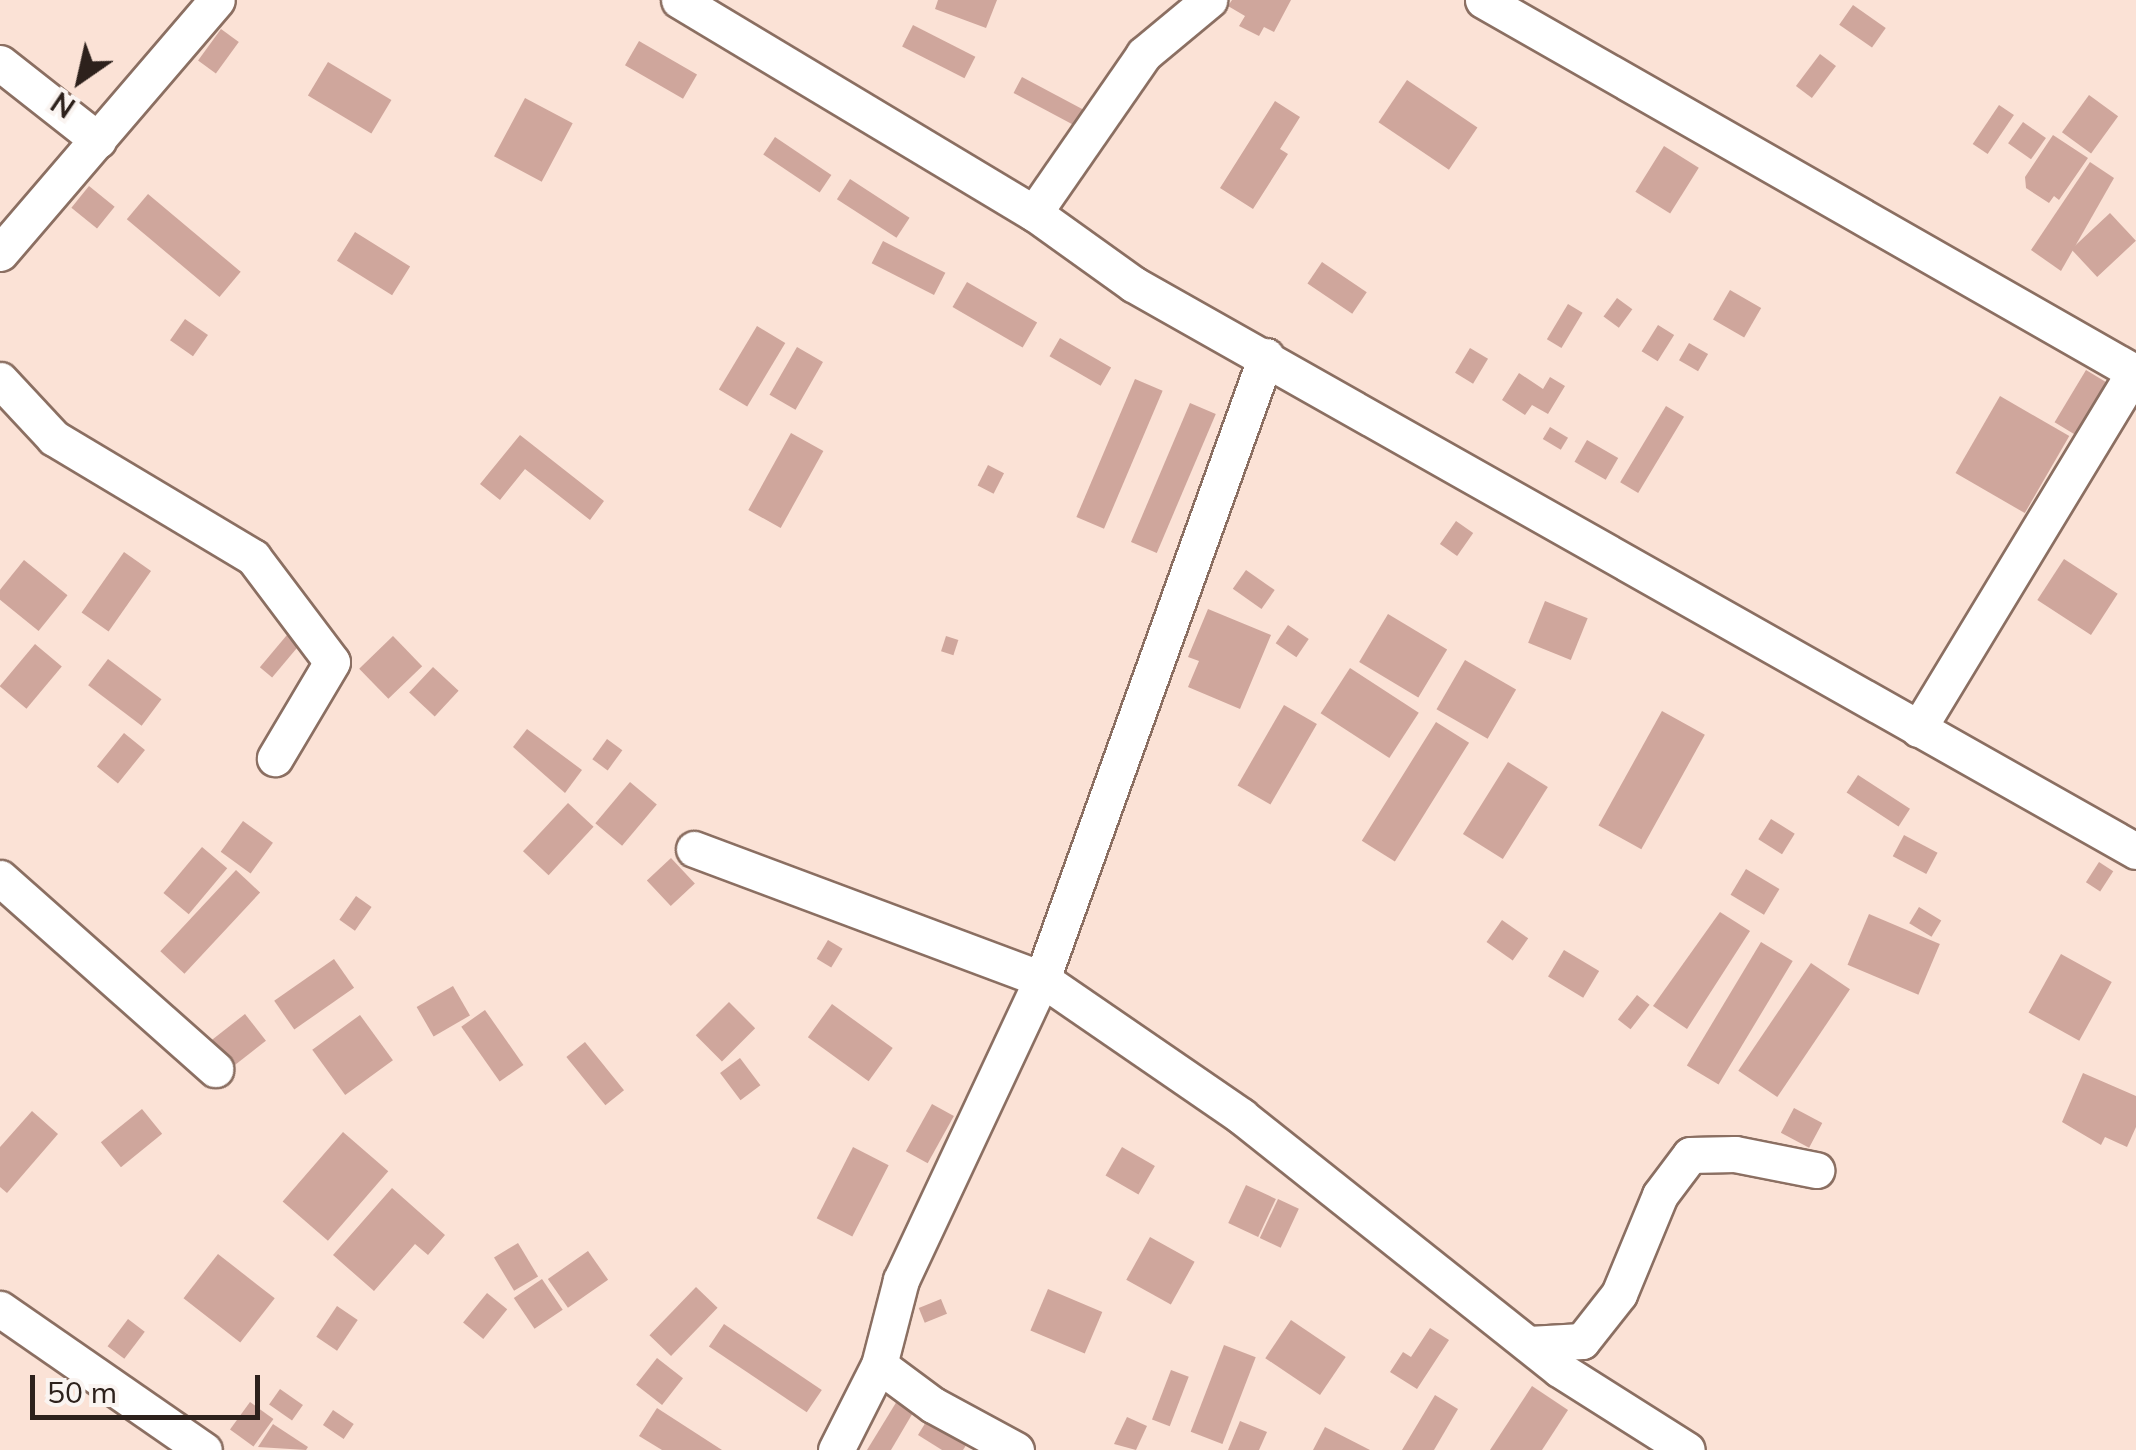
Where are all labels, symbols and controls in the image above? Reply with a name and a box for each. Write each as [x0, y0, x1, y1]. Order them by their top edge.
north arrow [30, 30, 130, 130]
text: N [44, 85, 82, 126]
scale bar [35, 1355, 265, 1417]
text: 50 m [47, 1373, 117, 1411]

